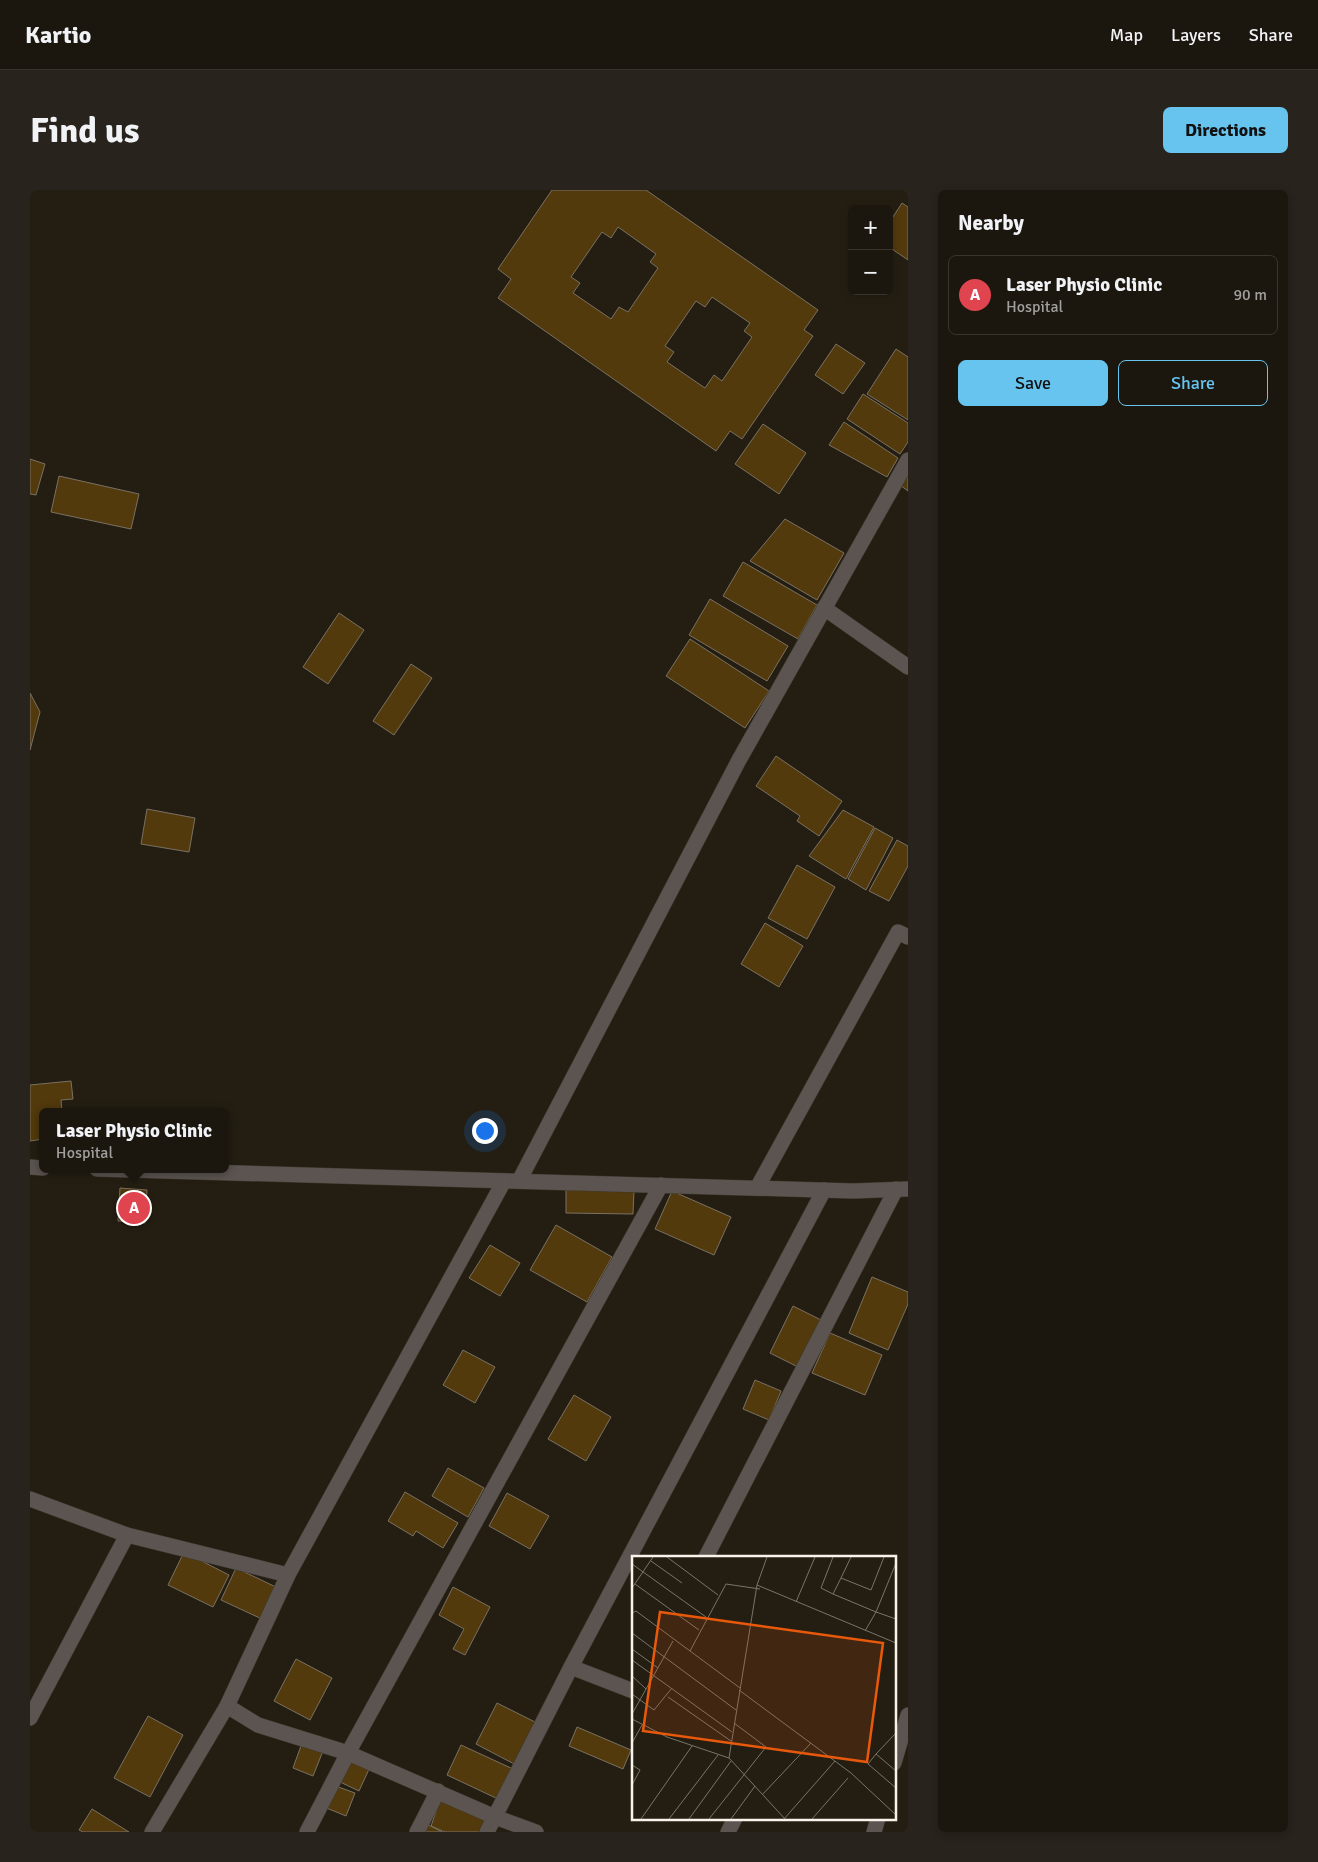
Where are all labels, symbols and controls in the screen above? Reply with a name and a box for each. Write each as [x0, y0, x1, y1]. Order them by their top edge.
text: Kartio [25, 20, 91, 50]
text: Map [1110, 24, 1143, 46]
text: Layers [1171, 24, 1221, 46]
text: Share [1249, 24, 1293, 46]
button: Directions [1163, 107, 1288, 153]
text: Find us [30, 109, 140, 152]
map controls [848, 205, 893, 295]
button: + [848, 205, 893, 250]
text: Nearby [958, 210, 1024, 236]
button: − [848, 250, 893, 295]
text: Laser Physio Clinic [1006, 273, 1162, 297]
text: A [970, 285, 980, 305]
text: 90 m [1233, 285, 1267, 305]
text: Hospital [1006, 297, 1063, 317]
button: Save [958, 360, 1108, 406]
button: Share [1118, 360, 1268, 406]
popup [39, 1108, 229, 1173]
your location [472, 1118, 498, 1144]
text: Laser Physio Clinic [56, 1119, 212, 1143]
text: Hospital [56, 1143, 113, 1163]
pin: A [118, 1189, 150, 1227]
inset map [632, 1556, 896, 1820]

